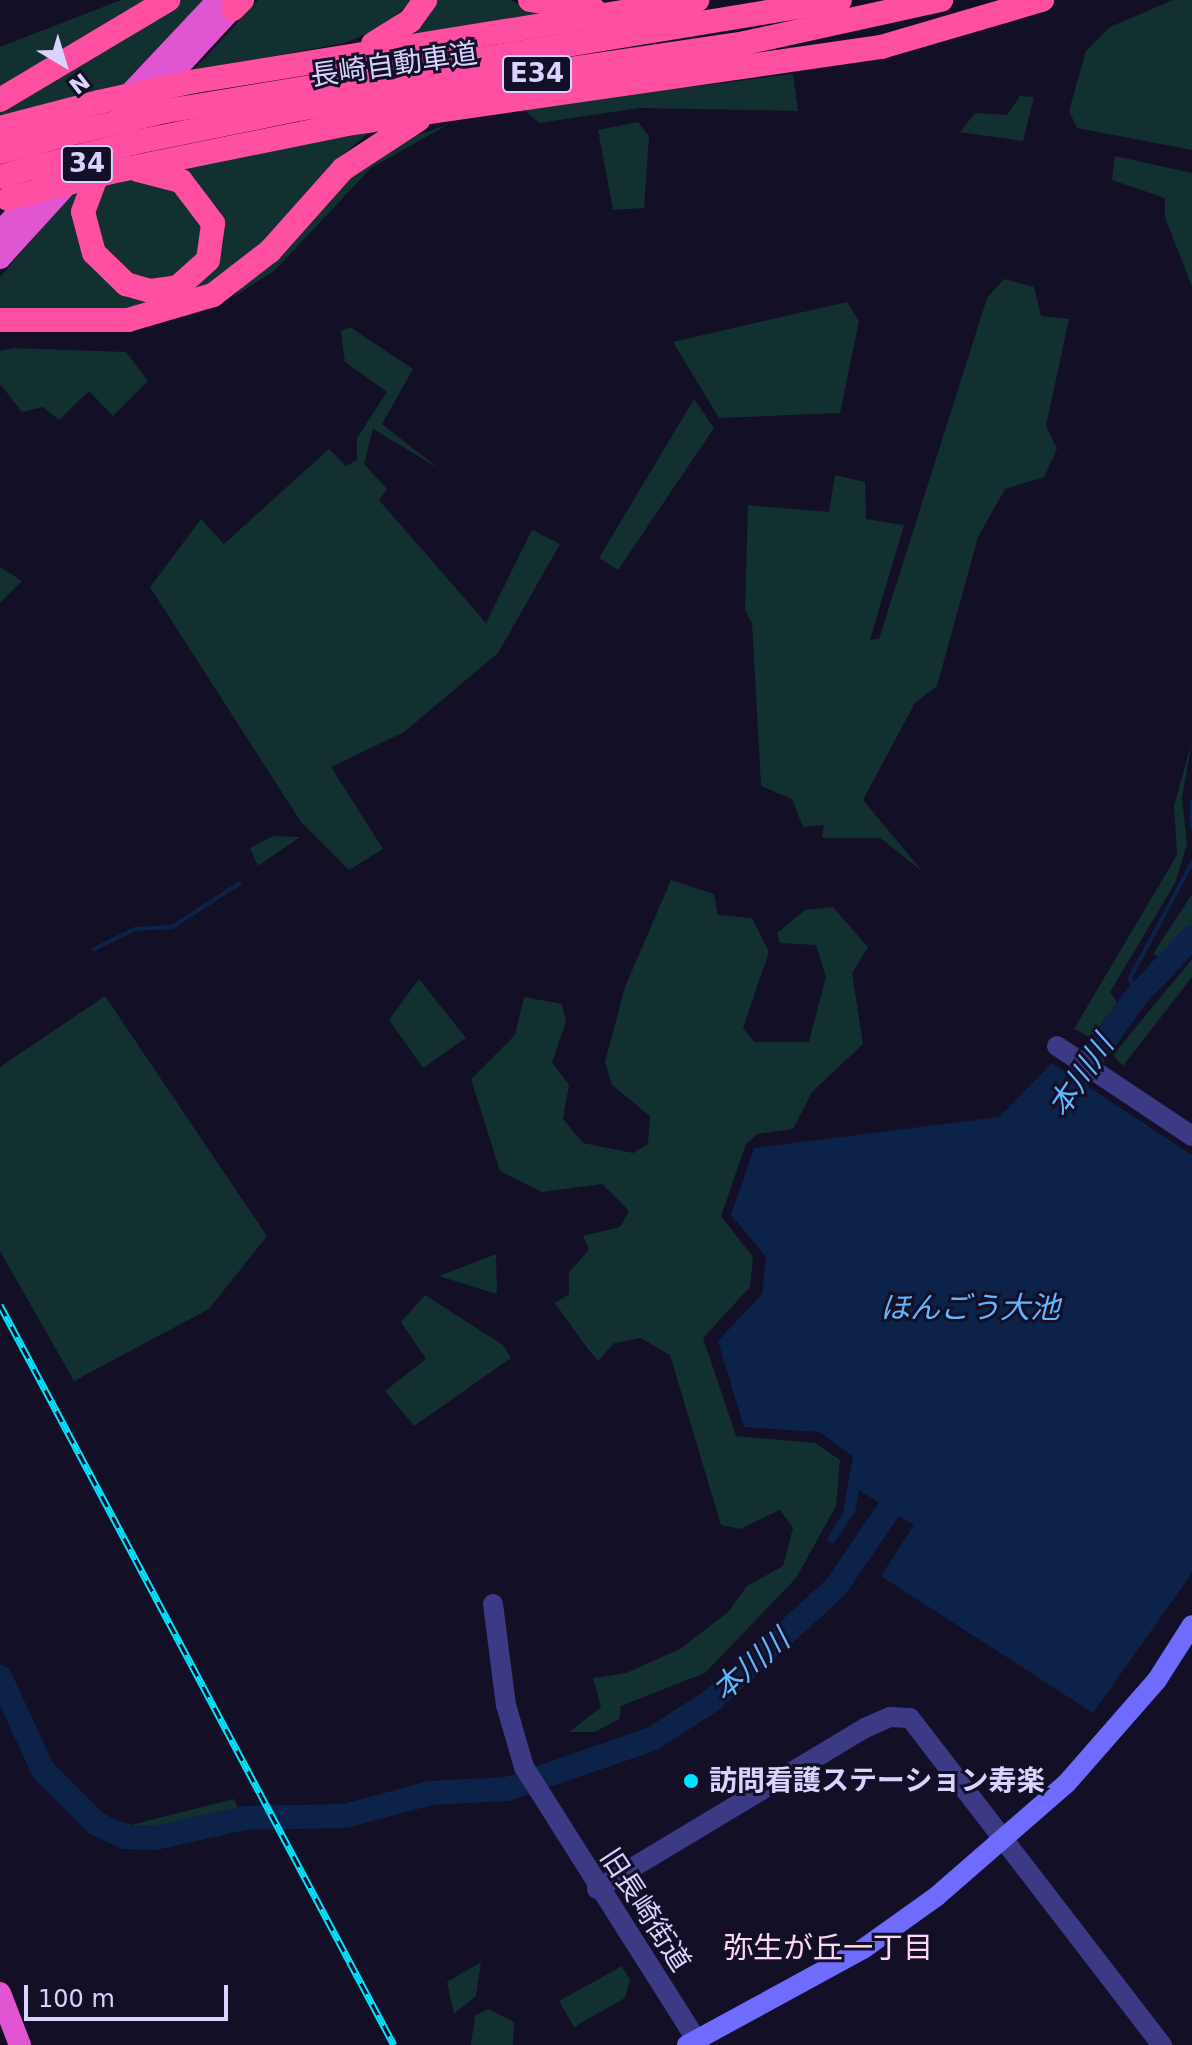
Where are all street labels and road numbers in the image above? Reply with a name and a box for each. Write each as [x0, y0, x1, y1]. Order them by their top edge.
street label: 長崎自動車道 [308, 37, 480, 93]
road number: E34 [501, 52, 573, 96]
road number: 34 [59, 142, 115, 186]
street label: 旧長崎街道 [593, 1842, 697, 1978]

